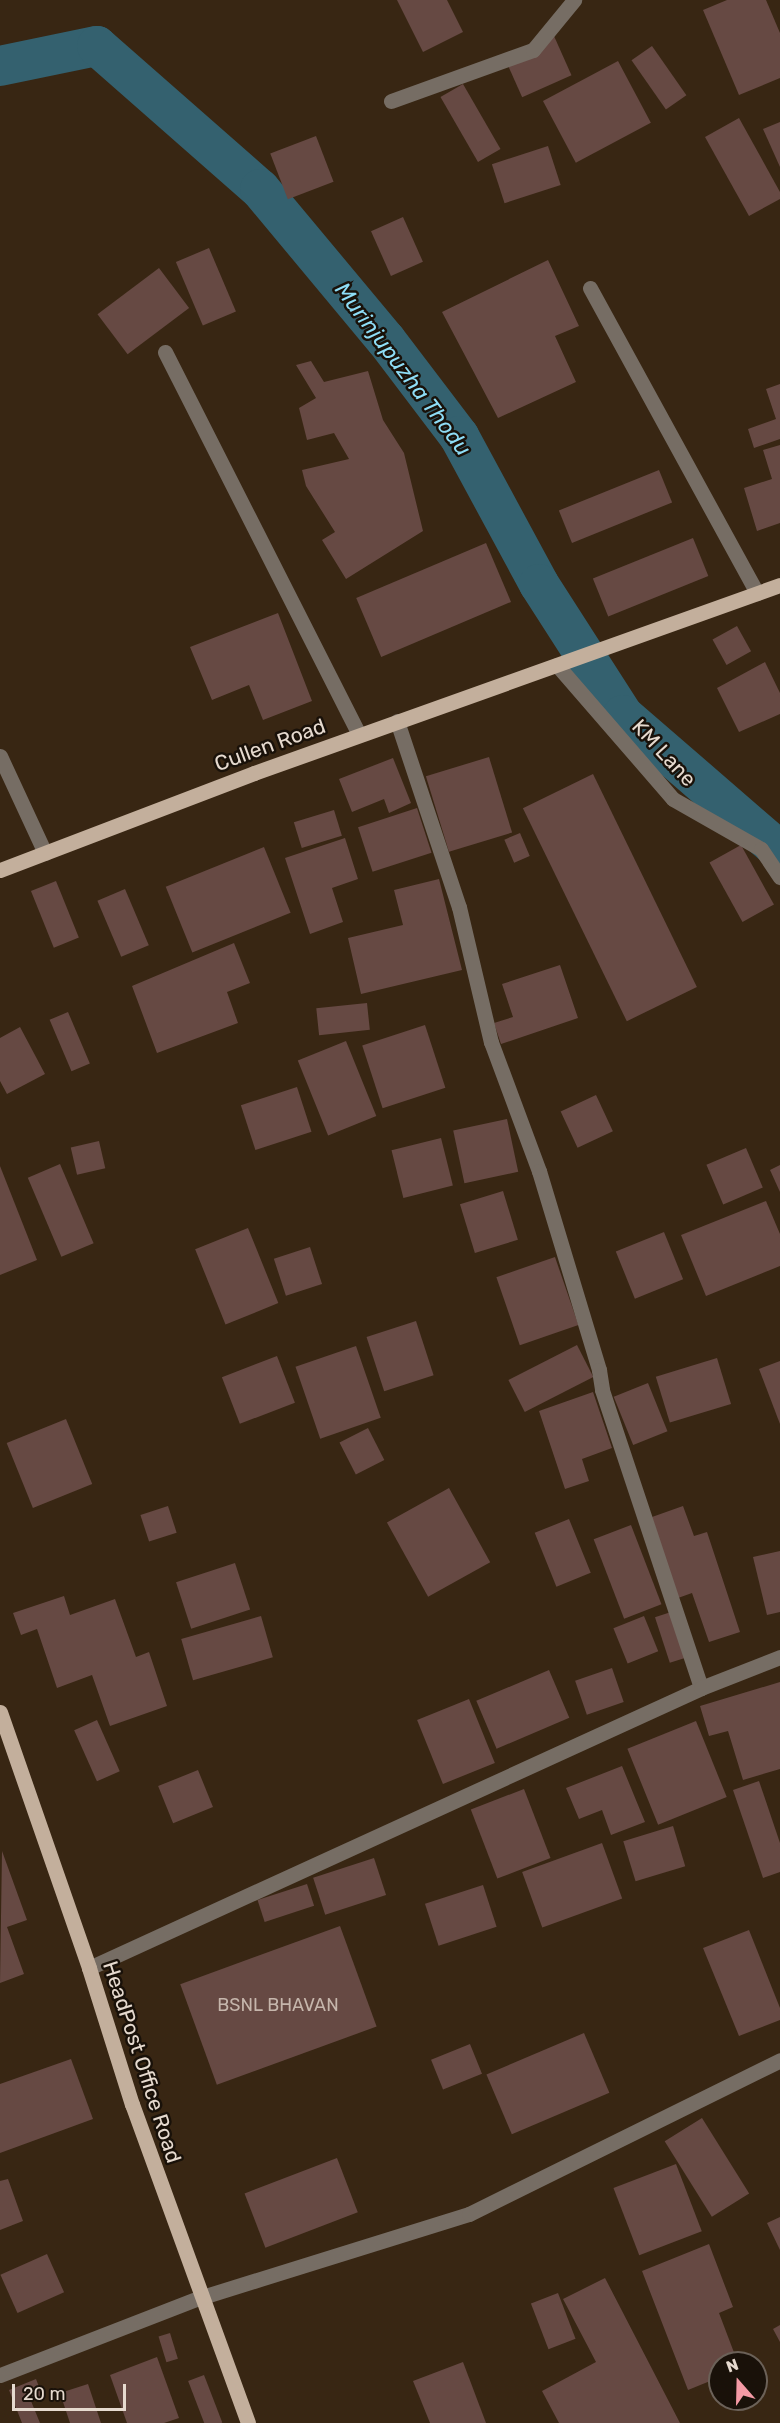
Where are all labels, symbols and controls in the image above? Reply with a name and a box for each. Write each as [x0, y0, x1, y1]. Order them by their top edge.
water label: Murinjupuzha Thodu [329, 277, 477, 461]
street label: Cullen Road [211, 713, 329, 777]
street label: KM Lane [627, 714, 701, 792]
street label: HeadPost Office Road [97, 1958, 187, 2166]
house number: BSNL BHAVAN [217, 1994, 339, 2016]
north arrow [708, 2351, 768, 2411]
text: N [724, 2355, 741, 2376]
scale bar [15, 2372, 129, 2410]
text: 20 m [23, 2383, 65, 2405]

